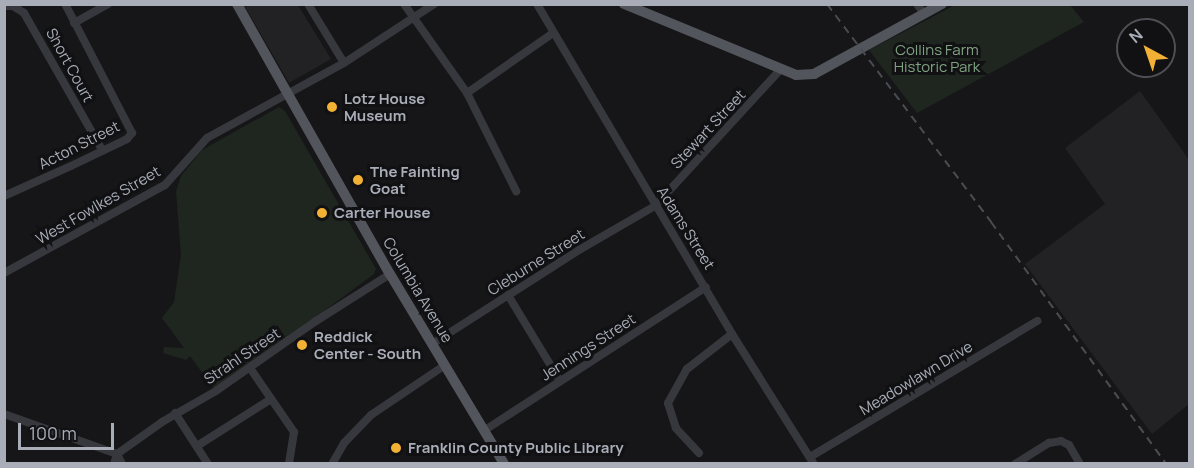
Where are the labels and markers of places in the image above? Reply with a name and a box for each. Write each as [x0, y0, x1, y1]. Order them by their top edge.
place label: Lotz House Museum [344, 89, 425, 124]
marker: Lotz House Museum [325, 100, 339, 114]
place label: The Fainting Goat [370, 162, 460, 197]
marker: The Fainting Goat [351, 173, 365, 187]
place label: Carter House [334, 204, 430, 222]
marker: Carter House [315, 206, 329, 220]
place label: Reddick Center - South [314, 327, 421, 362]
marker: Reddick Center - South [295, 338, 309, 352]
place label: Franklin County Public Library [408, 439, 624, 457]
marker: Franklin County Public Library [389, 441, 403, 455]

